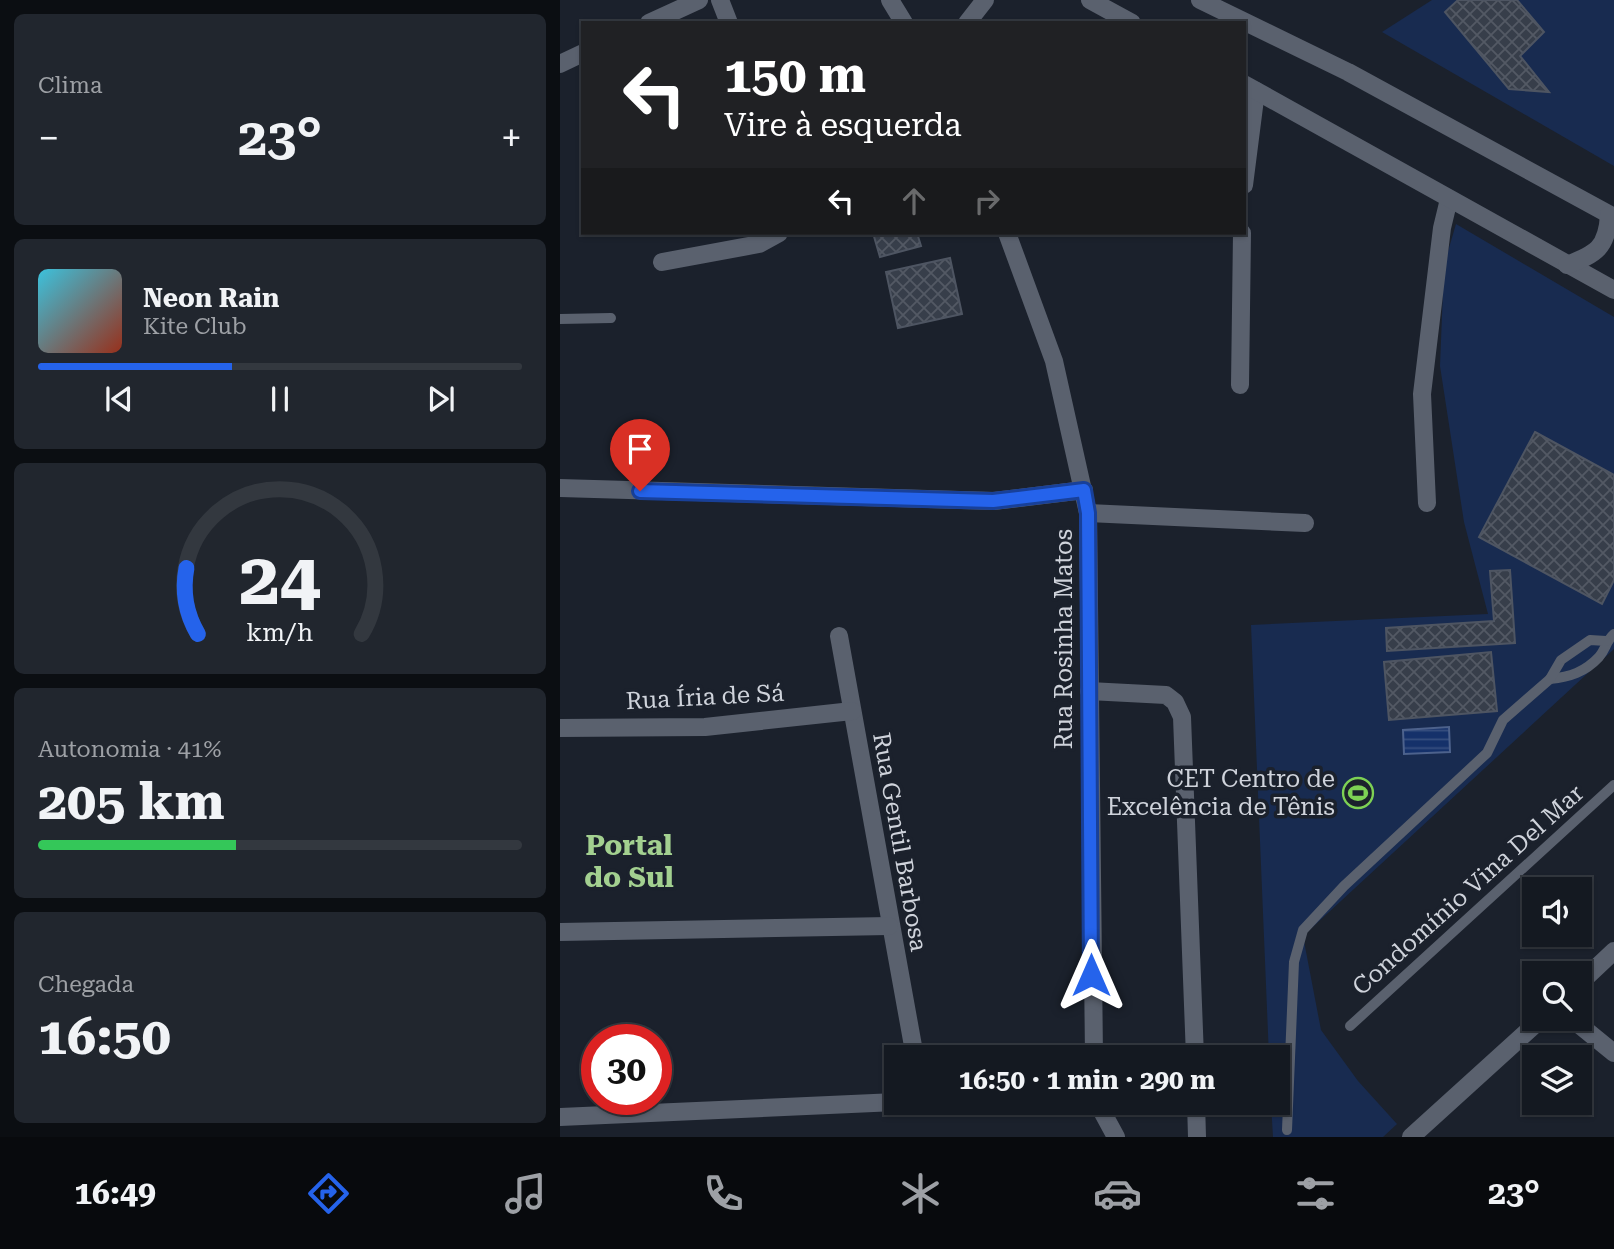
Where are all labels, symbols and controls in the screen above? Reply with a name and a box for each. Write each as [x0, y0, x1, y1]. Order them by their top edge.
text: 150 m [724, 47, 866, 104]
icon: left [609, 49, 700, 140]
text: Clima [38, 72, 102, 99]
text: Vire à esquerda [724, 106, 962, 144]
text: 23° [238, 107, 322, 168]
text: − [38, 116, 59, 160]
text: + [501, 116, 522, 160]
icon: left [822, 182, 860, 220]
icon: ahead [895, 182, 933, 220]
icon: right [968, 182, 1006, 220]
text: Neon Rain [143, 283, 279, 313]
text: Kite Club [143, 313, 247, 340]
icon: previous [100, 380, 138, 418]
icon: pause [261, 380, 299, 418]
icon: next [422, 380, 460, 418]
pin [610, 419, 670, 491]
icon: arrive [621, 430, 659, 468]
street label: Rua Rosinha Matos [1050, 529, 1078, 749]
text: 24 [239, 538, 321, 623]
text: km/h [247, 618, 313, 647]
street label: Rua Íria de Sá [625, 678, 785, 715]
street label: Rua Gentil Barbosa [867, 731, 933, 953]
text: Autonomia · 41% [38, 736, 222, 763]
place label: CET Centro de Excelência de Tênis [1107, 765, 1335, 821]
text: 205 km [38, 771, 225, 832]
sports icon: CET Centro de Excelência de Tênis [1341, 776, 1375, 810]
street label: Condomínio Vina Del Mar [1347, 779, 1589, 1001]
district label: Portal do Sul [584, 829, 674, 894]
map controls [1522, 877, 1592, 1115]
button: sound [1522, 877, 1592, 947]
position arrow [1054, 938, 1128, 1012]
button: search [1522, 961, 1592, 1031]
text: Chegada [38, 971, 134, 998]
text: 16:50 [38, 1006, 171, 1067]
speed limit sign: 30 [581, 1024, 672, 1115]
button: layers [1522, 1045, 1592, 1115]
text: 16:50 · 1 min · 290 m [959, 1065, 1215, 1095]
icon: directions [304, 1169, 353, 1218]
icon: music [501, 1169, 550, 1218]
icon: phone [699, 1169, 748, 1218]
icon: climate [896, 1169, 945, 1218]
icon: car [1093, 1169, 1142, 1218]
icon: filters [1291, 1169, 1340, 1218]
text: 16:49 [74, 1174, 156, 1212]
text: 23° [1488, 1174, 1540, 1212]

